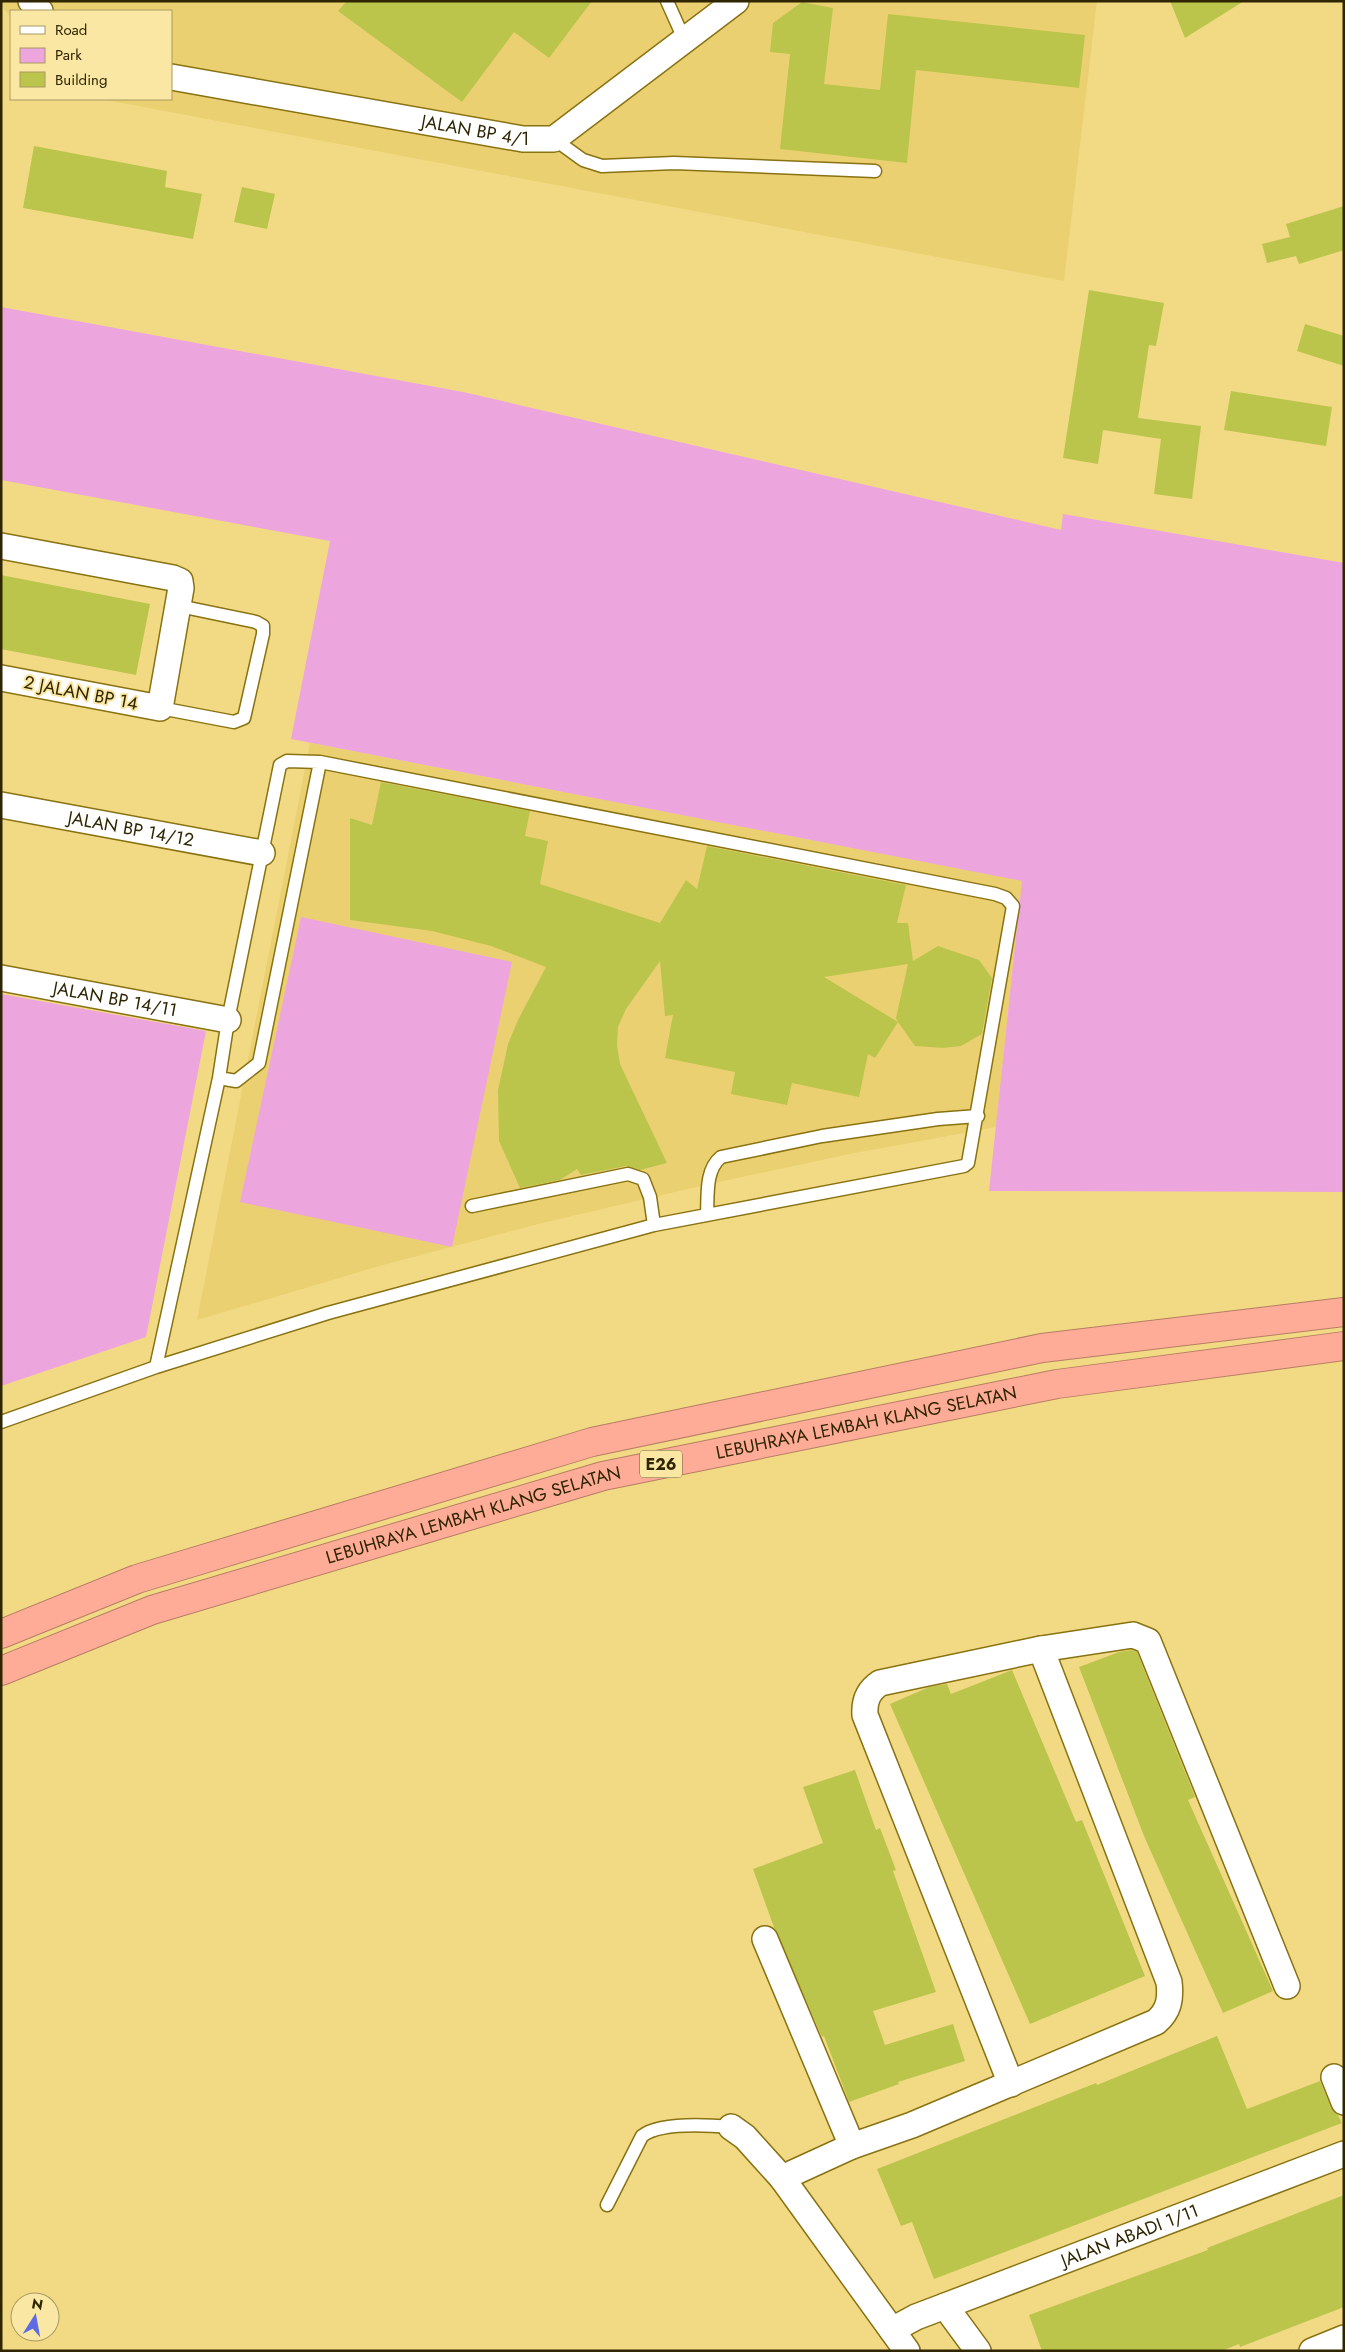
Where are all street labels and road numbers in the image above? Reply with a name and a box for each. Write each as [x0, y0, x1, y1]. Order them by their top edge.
street label: JALAN BP 4/1 [417, 108, 529, 152]
street label: 2 JALAN BP 14 [22, 669, 140, 717]
street label: JALAN BP 14/12 [64, 804, 196, 853]
street label: JALAN BP 14/11 [49, 975, 179, 1023]
street label: LEBUHRAYA LEMBAH KLANG SELATAN [713, 1379, 1019, 1466]
road number: E26 [640, 1450, 682, 1478]
street label: LEBUHRAYA LEMBAH KLANG SELATAN [323, 1460, 623, 1571]
street label: JALAN ABADI 1/11 [1055, 2198, 1202, 2274]

